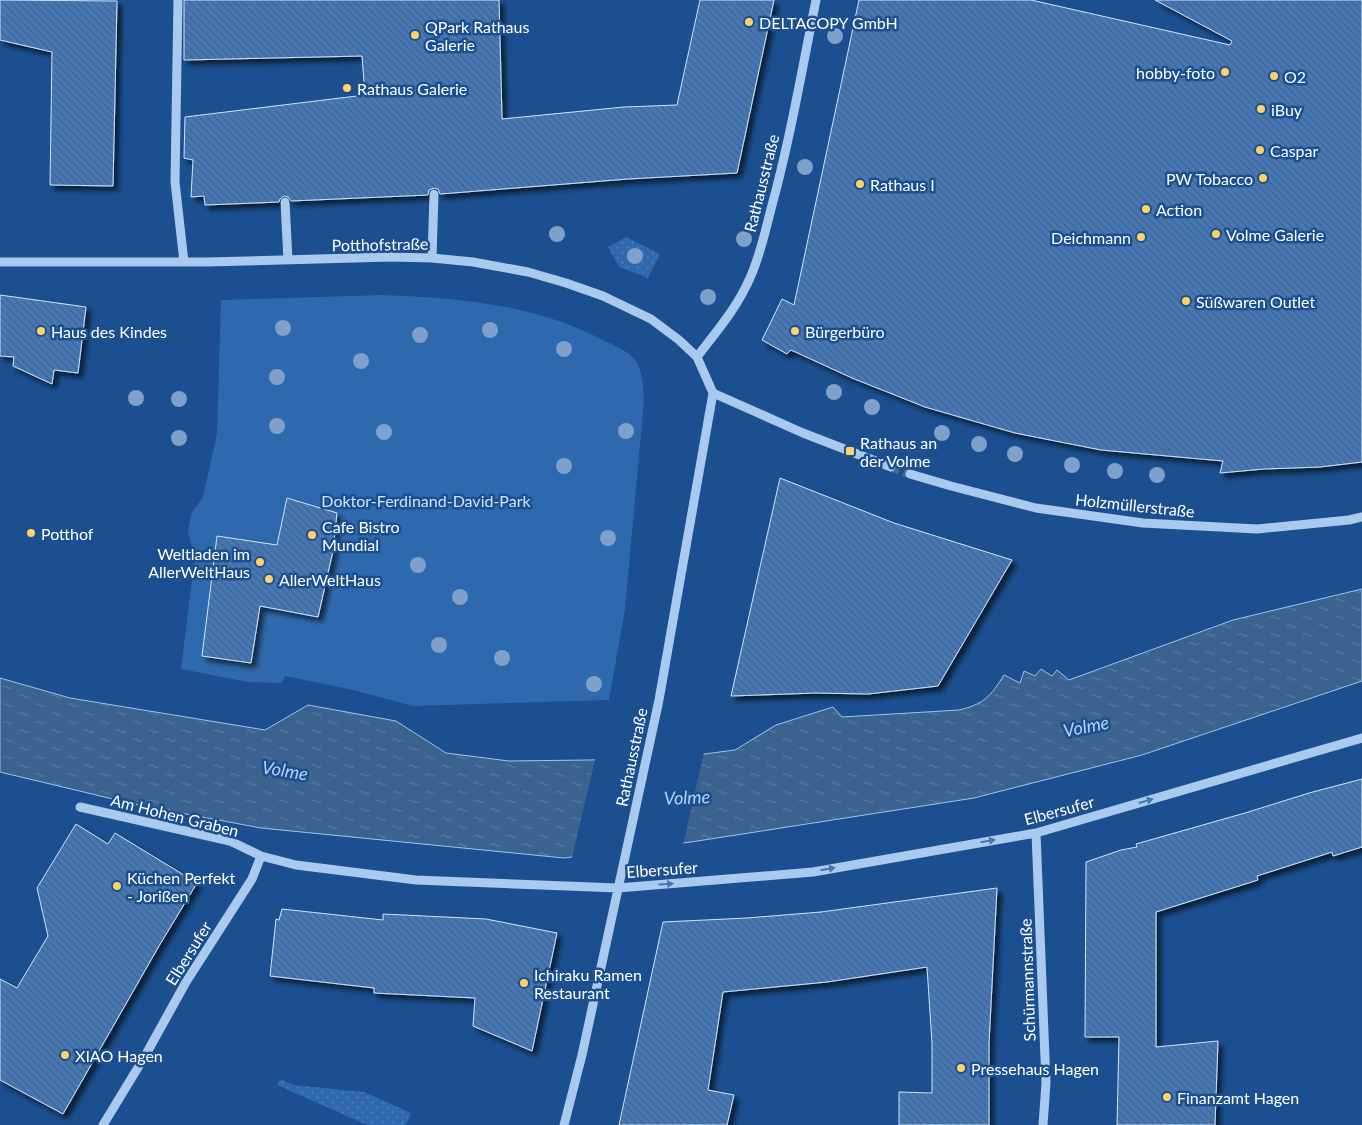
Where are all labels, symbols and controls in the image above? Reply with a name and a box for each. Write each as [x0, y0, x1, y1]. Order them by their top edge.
place label: DELTACOPY GmbH [759, 13, 898, 32]
marker: DELTACOPY GmbH [743, 16, 755, 28]
place label: QPark Rathaus Galerie [425, 17, 529, 54]
marker: QPark Rathaus Galerie [409, 29, 421, 41]
place label: hobby-foto [1136, 63, 1215, 82]
marker: hobby-foto [1219, 66, 1231, 78]
place label: O2 [1284, 67, 1306, 86]
marker: O2 [1268, 70, 1280, 82]
place label: Rathaus Galerie [357, 79, 467, 98]
marker: Rathaus Galerie [341, 82, 353, 94]
place label: iBuy [1271, 100, 1303, 119]
marker: iBuy [1255, 103, 1267, 115]
street label: Rathausstraße [740, 132, 782, 234]
place label: Caspar [1270, 141, 1318, 160]
marker: Caspar [1254, 144, 1266, 156]
place label: PW Tobacco [1166, 169, 1253, 188]
marker: PW Tobacco [1257, 172, 1269, 184]
place label: Rathaus I [870, 175, 935, 194]
marker: Rathaus I [854, 178, 866, 190]
place label: Action [1156, 200, 1202, 219]
marker: Action [1140, 203, 1152, 215]
place label: Volme Galerie [1226, 225, 1324, 244]
place label: Deichmann [1051, 228, 1131, 247]
marker: Volme Galerie [1210, 228, 1222, 240]
marker: Deichmann [1135, 231, 1147, 243]
street label: Potthofstraße [332, 234, 428, 254]
place label: Süßwaren Outlet [1196, 292, 1315, 311]
marker: Süßwaren Outlet [1180, 295, 1192, 307]
place label: Haus des Kindes [51, 322, 167, 341]
place label: Bürgerbüro [805, 322, 885, 341]
marker: Haus des Kindes [35, 325, 47, 337]
marker: Bürgerbüro [789, 325, 801, 337]
place label: Rathaus an der Volme [860, 433, 937, 470]
marker: Rathaus an der Volme [844, 445, 856, 457]
street label: Holzmüllerstraße [1074, 489, 1196, 521]
park label: Doktor-Ferdinand-David-Park [321, 491, 532, 510]
place label: Cafe Bistro Mundial [322, 517, 400, 554]
place label: Potthof [41, 524, 94, 543]
marker: Potthof [25, 527, 37, 539]
marker: Cafe Bistro Mundial [306, 529, 318, 541]
place label: Weltladen im AllerWeltHaus [148, 544, 250, 581]
marker: Weltladen im AllerWeltHaus [254, 556, 266, 568]
place label: AllerWeltHaus [279, 570, 381, 589]
marker: AllerWeltHaus [263, 573, 275, 585]
street label: Rathausstraße [611, 706, 651, 808]
water label: Volme [1061, 711, 1111, 741]
water label: Volme [260, 756, 310, 784]
water label: Volme [663, 785, 711, 809]
street label: Am Hohen Graben [109, 790, 241, 840]
street label: Elbersufer [1022, 792, 1096, 828]
one-way arrow [1138, 797, 1153, 805]
one-way arrow [981, 837, 997, 845]
street label: Elbersufer [626, 857, 699, 881]
one-way arrow [821, 865, 837, 873]
place label: Küchen Perfekt - Jorißen [127, 868, 236, 905]
marker: Küchen Perfekt - Jorißen [111, 880, 123, 892]
one-way arrow [659, 880, 675, 888]
street label: Elbersufer [161, 917, 215, 988]
street label: Schürmannstraße [1015, 918, 1039, 1042]
place label: Ichiraku Ramen Restaurant [534, 965, 642, 1002]
marker: Ichiraku Ramen Restaurant [518, 977, 530, 989]
place label: XIAO Hagen [75, 1046, 163, 1065]
marker: XIAO Hagen [59, 1049, 71, 1061]
place label: Pressehaus Hagen [971, 1059, 1099, 1078]
marker: Pressehaus Hagen [955, 1062, 967, 1074]
place label: Finanzamt Hagen [1177, 1088, 1299, 1107]
marker: Finanzamt Hagen [1161, 1091, 1173, 1103]

